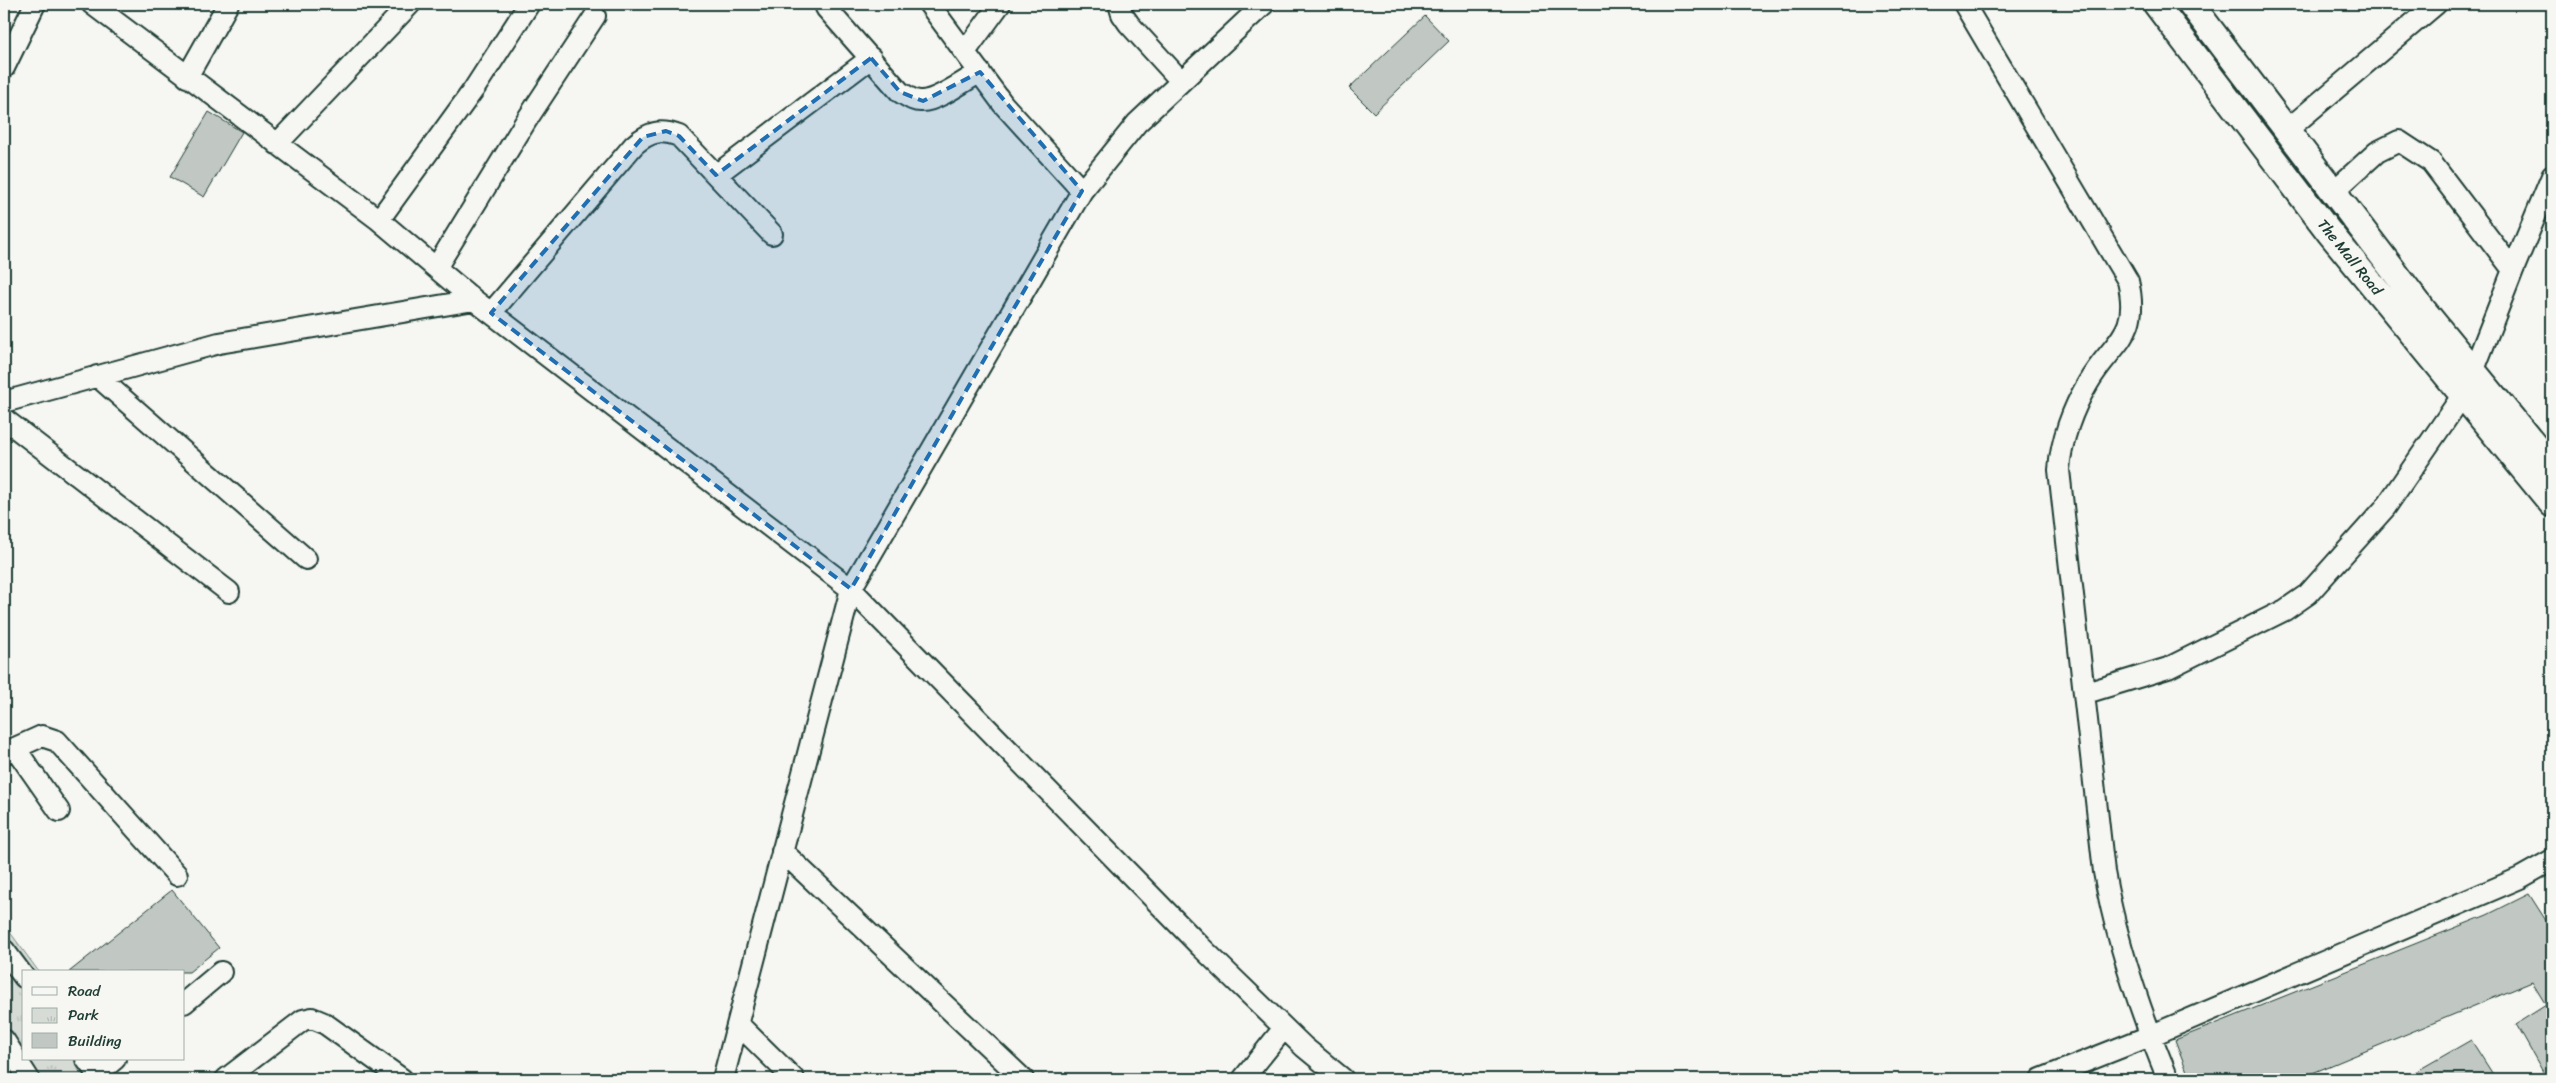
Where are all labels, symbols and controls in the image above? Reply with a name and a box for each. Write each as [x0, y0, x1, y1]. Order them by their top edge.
street label: The Mall Road [2311, 213, 2390, 302]
legend [22, 970, 185, 1060]
text: Road [68, 978, 101, 1004]
text: Park [68, 1002, 99, 1028]
text: Building [68, 1028, 122, 1054]

